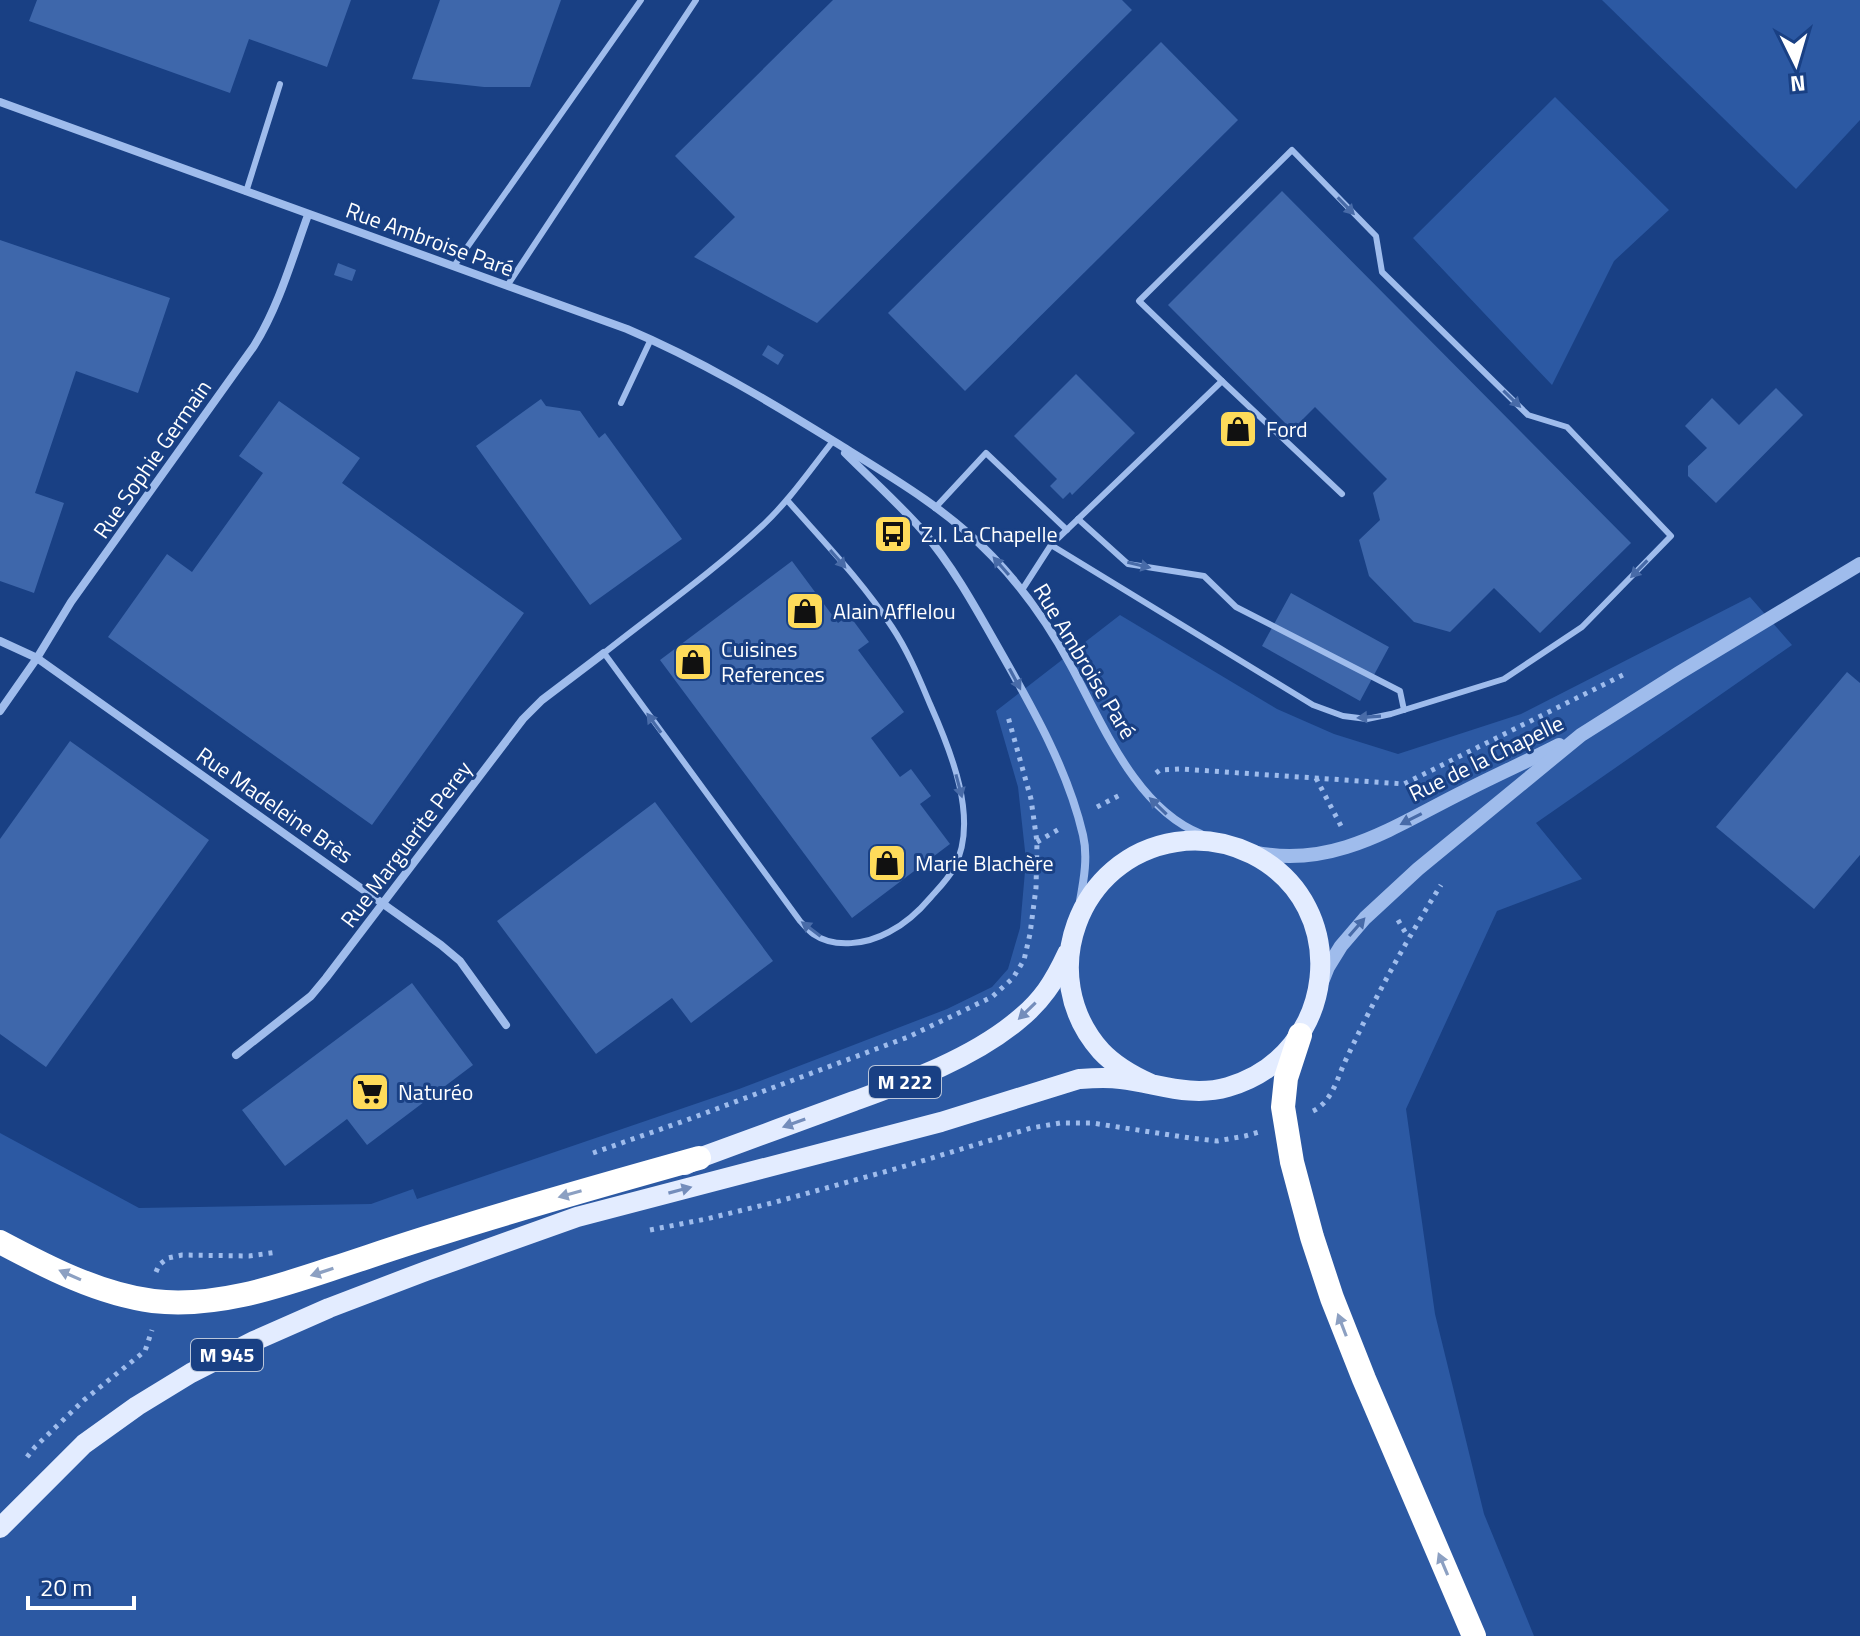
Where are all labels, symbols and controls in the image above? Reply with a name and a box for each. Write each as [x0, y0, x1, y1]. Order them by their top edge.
north arrow [1756, 24, 1836, 104]
text: N [1789, 66, 1807, 102]
street label: Rue Ambroise Paré [341, 193, 519, 285]
one-way arrow [1337, 196, 1355, 215]
street label: Rue Sophie Germain [84, 373, 220, 545]
one-way arrow [1502, 390, 1521, 408]
shop icon: Ford [1217, 408, 1259, 450]
place label: Ford [1266, 412, 1308, 446]
bus stop icon: Z.I. La Chapelle [872, 513, 914, 555]
place label: Z.I. La Chapelle [921, 517, 1058, 551]
one-way arrow [829, 549, 846, 569]
one-way arrow [993, 557, 1010, 577]
one-way arrow [1127, 559, 1152, 572]
one-way arrow [1630, 559, 1649, 578]
street label: Rue Ambroise Paré [1025, 577, 1145, 745]
shop icon: Alain Afflelou [784, 590, 826, 632]
place label: Alain Afflelou [833, 594, 956, 628]
place label: Cuisines References [721, 632, 825, 691]
shop icon: Cuisines References [672, 641, 714, 683]
one-way arrow [1009, 667, 1022, 690]
street label: Rue de la Chapelle [1403, 706, 1569, 810]
one-way arrow [1356, 711, 1381, 724]
one-way arrow [647, 712, 663, 733]
street label: Rue Madeleine Brès [190, 738, 360, 872]
street label: Rue Marguerite Perey [332, 753, 480, 935]
one-way arrow [953, 773, 965, 798]
one-way arrow [1149, 797, 1168, 816]
one-way arrow [1399, 812, 1422, 826]
shop icon: Marie Blachère [866, 842, 908, 884]
place label: Marie Blachère [915, 846, 1054, 880]
one-way arrow [1348, 918, 1365, 938]
one-way arrow [801, 922, 821, 938]
one-way arrow [1018, 1002, 1037, 1020]
road number: M 222 [869, 1066, 941, 1098]
supermarket icon: Naturéo [349, 1071, 391, 1113]
place label: Naturéo [398, 1075, 473, 1109]
one-way arrow [782, 1117, 806, 1130]
one-way arrow [668, 1184, 693, 1196]
one-way arrow [558, 1189, 583, 1201]
one-way arrow [310, 1266, 334, 1278]
one-way arrow [58, 1269, 82, 1282]
one-way arrow [1335, 1313, 1348, 1337]
road number: M 945 [191, 1339, 263, 1371]
one-way arrow [1436, 1552, 1449, 1576]
scale bar [28, 1560, 134, 1610]
text: 20 m [40, 1569, 92, 1605]

